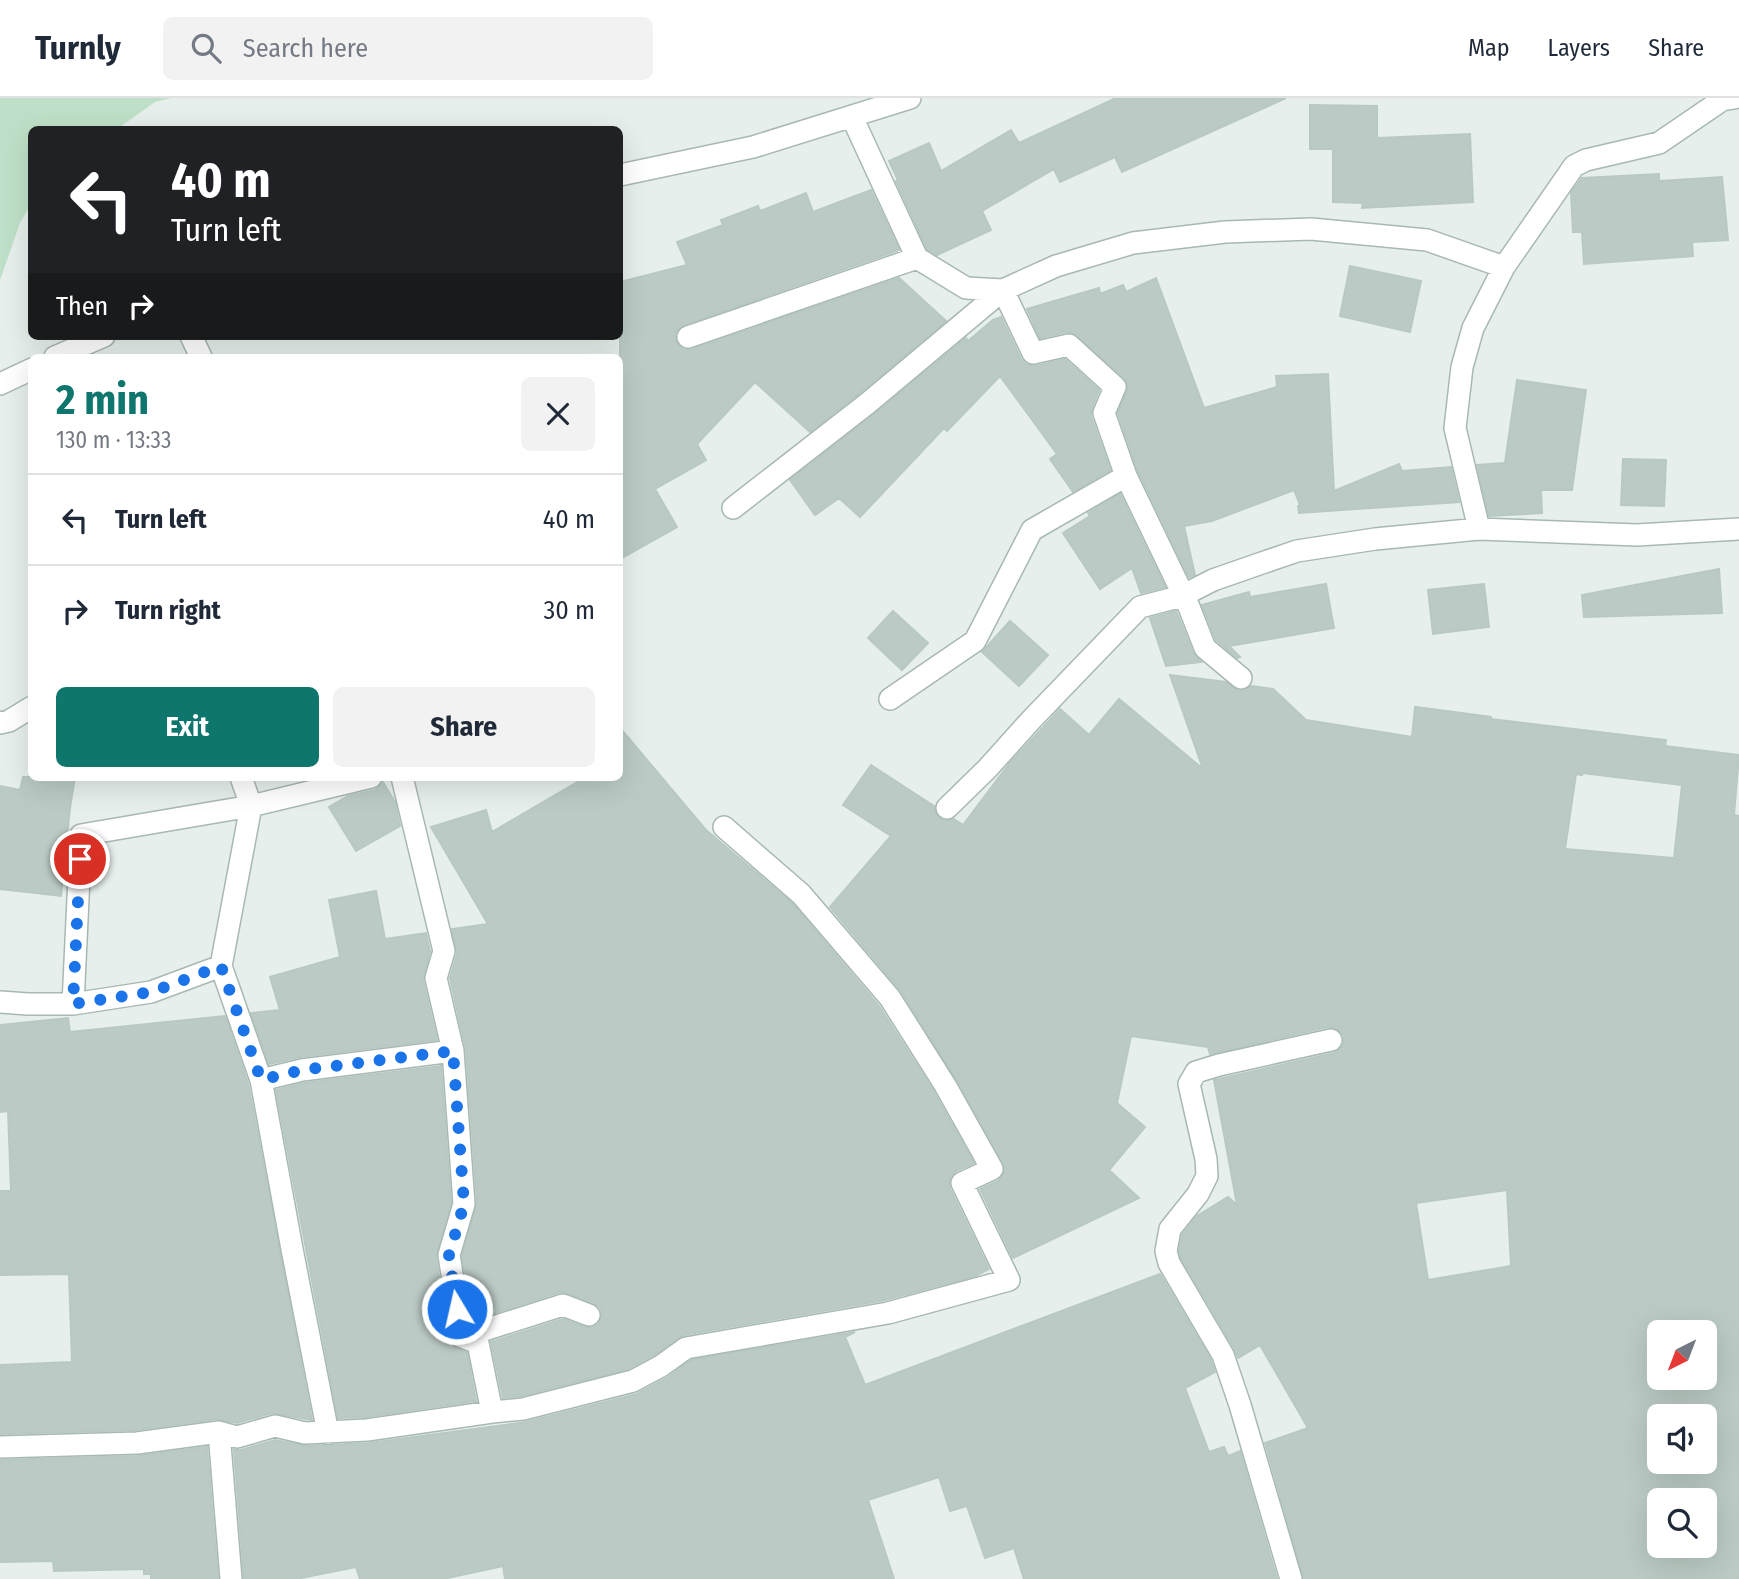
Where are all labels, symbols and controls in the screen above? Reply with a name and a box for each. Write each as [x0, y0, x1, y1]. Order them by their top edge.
search box [163, 17, 653, 80]
text: Turnly [35, 28, 121, 68]
icon: search [187, 29, 225, 67]
text: Search here [243, 33, 368, 64]
text: Map [1468, 34, 1510, 62]
text: Layers [1548, 34, 1610, 62]
text: Share [1648, 34, 1704, 62]
text: 40 m [171, 151, 271, 210]
icon: left [56, 154, 147, 245]
text: Turn left [171, 211, 281, 249]
icon: right [122, 287, 160, 325]
text: Then [56, 291, 108, 322]
text: 2 min [56, 375, 149, 425]
button: close [521, 377, 595, 451]
text: 130 m · 13:33 [56, 426, 171, 454]
icon: left [56, 501, 94, 539]
text: Turn left [115, 504, 207, 535]
text: 40 m [543, 504, 595, 535]
icon: right [56, 592, 94, 630]
text: Turn right [115, 595, 221, 626]
text: 30 m [544, 595, 595, 626]
button: Exit [56, 687, 319, 767]
button: Share [333, 687, 595, 767]
pin [50, 829, 110, 889]
icon: arrive [61, 840, 99, 878]
position arrow [420, 1272, 494, 1346]
north arrow [1647, 1320, 1717, 1390]
map controls [1647, 1320, 1717, 1558]
button: sound [1647, 1404, 1717, 1474]
button: search [1647, 1488, 1717, 1558]

